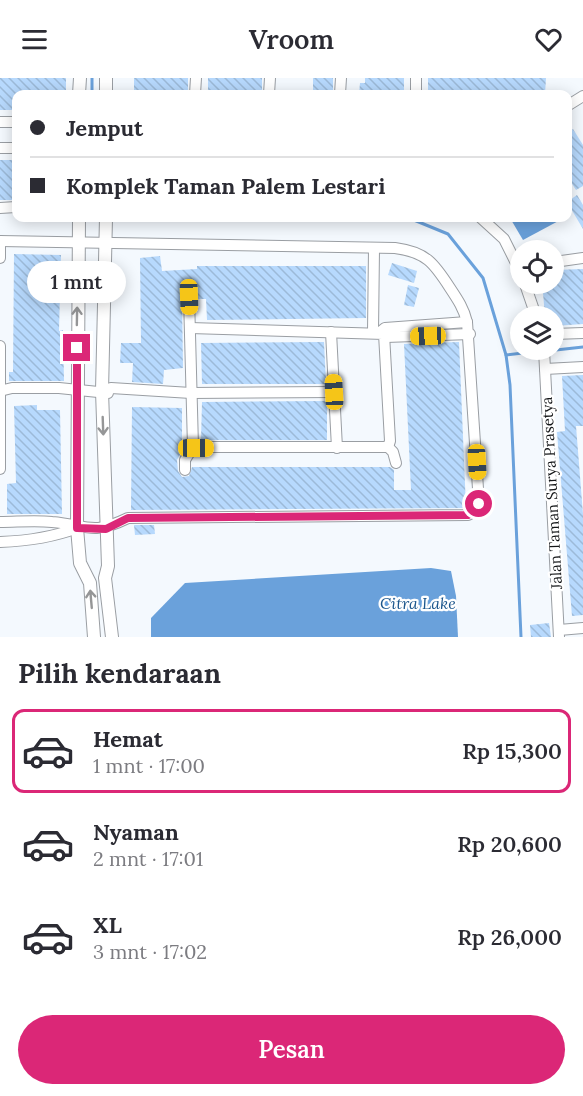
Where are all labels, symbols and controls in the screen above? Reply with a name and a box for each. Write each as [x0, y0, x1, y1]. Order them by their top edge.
text: Vroom [249, 22, 334, 56]
icon: menu [18, 23, 51, 56]
icon: heart [532, 23, 565, 56]
text: Jemput [66, 114, 143, 142]
text: Komplek Taman Palem Lestari [66, 172, 385, 200]
map controls [510, 240, 564, 360]
button: locate [510, 240, 564, 294]
callout: 1 mnt [28, 261, 127, 303]
text: 1 mnt [51, 269, 102, 294]
car [179, 279, 199, 315]
one-way arrow [72, 306, 83, 326]
button: layers [510, 306, 564, 360]
car [410, 326, 446, 346]
route end [63, 334, 90, 361]
car [324, 374, 344, 410]
street label: Jalan Taman Surya Prasetya [537, 396, 566, 591]
one-way arrow [98, 416, 109, 436]
car [178, 439, 214, 457]
car [467, 444, 487, 480]
route start [465, 490, 492, 517]
one-way arrow [86, 589, 97, 609]
water label: Citra Lake [380, 593, 456, 613]
text: Pilih kendaraan [18, 656, 221, 690]
icon: car [21, 724, 75, 778]
text: Hemat [93, 725, 163, 753]
text: Rp 15,300 [462, 737, 562, 765]
text: 1 mnt · 17:00 [93, 753, 205, 778]
icon: car [21, 817, 75, 871]
text: Nyaman [93, 818, 179, 846]
text: Rp 20,600 [457, 830, 562, 858]
text: 2 mnt · 17:01 [93, 846, 203, 871]
icon: car [21, 910, 75, 964]
text: XL [93, 911, 122, 939]
text: Rp 26,000 [457, 923, 562, 951]
text: 3 mnt · 17:02 [93, 939, 207, 964]
button: Pesan [18, 1015, 565, 1084]

